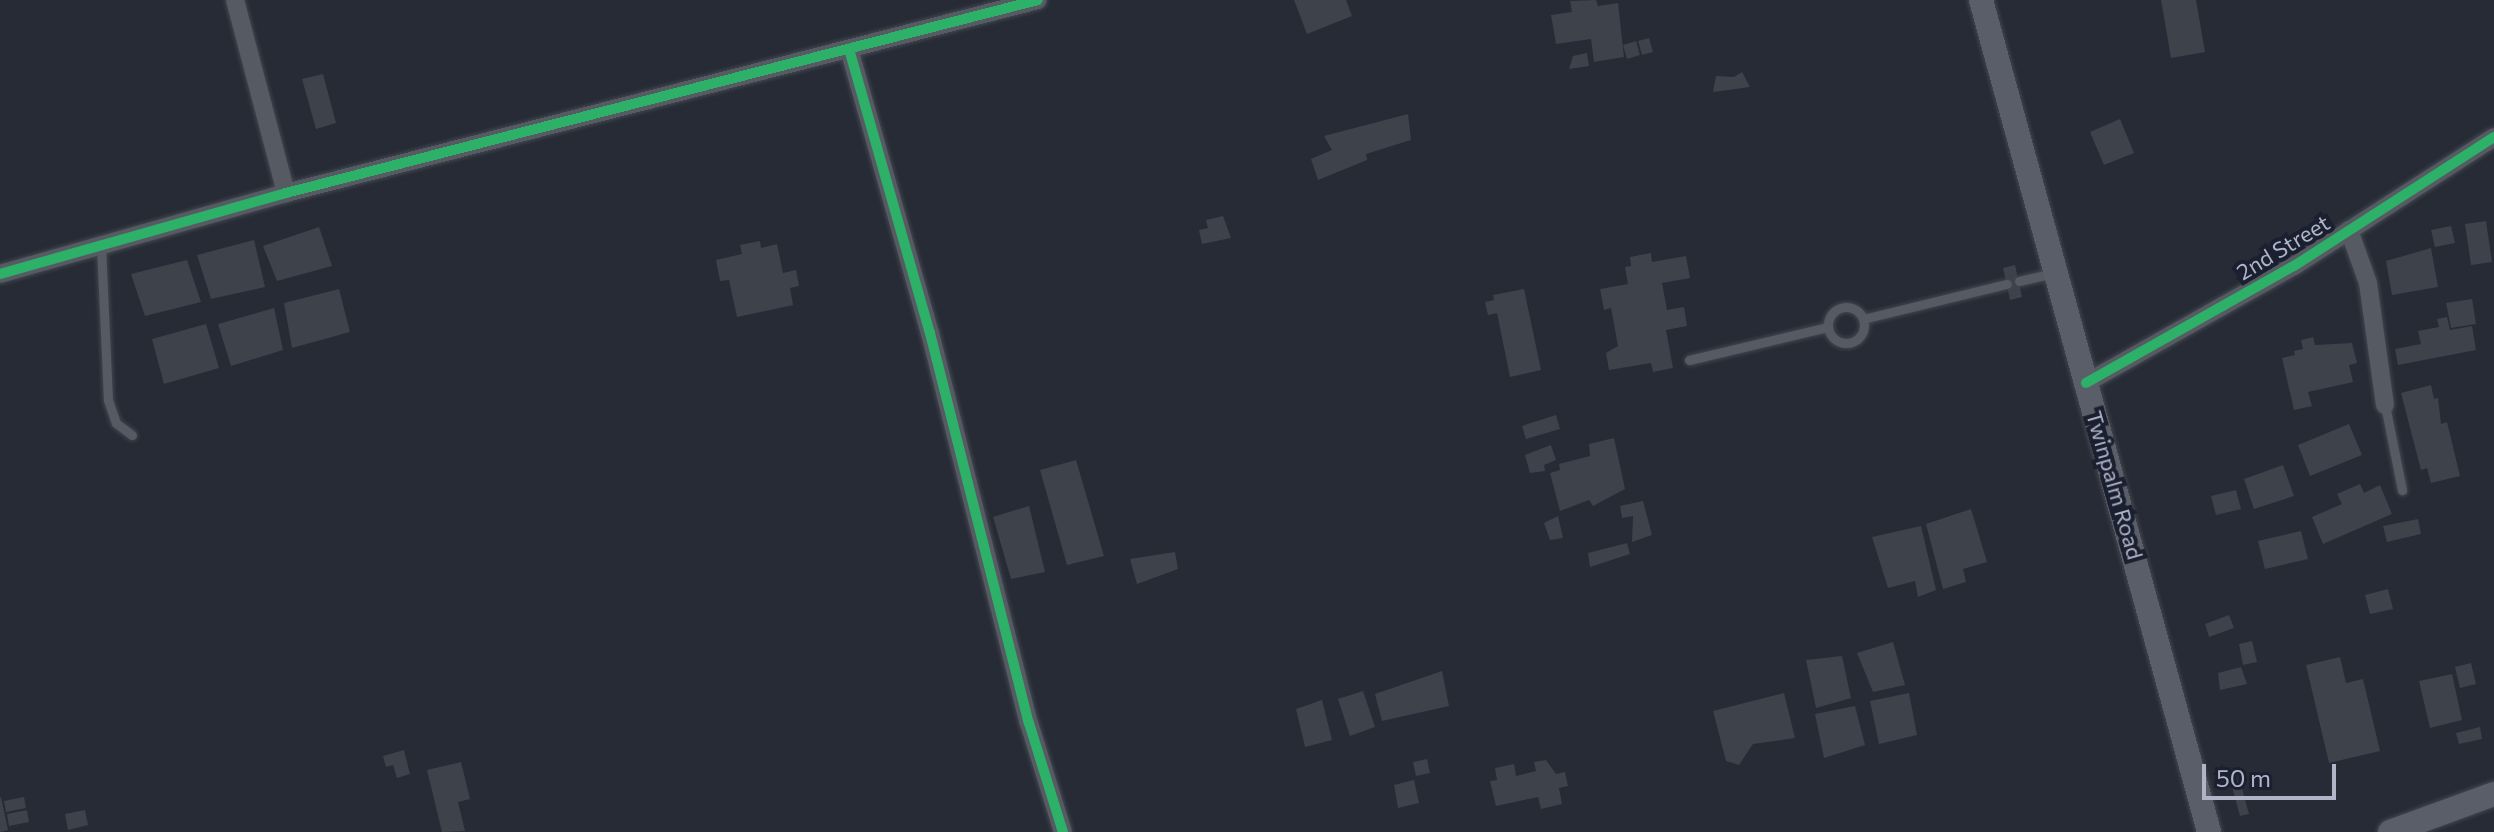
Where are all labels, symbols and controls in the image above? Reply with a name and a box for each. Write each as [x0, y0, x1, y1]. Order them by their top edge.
street label: 2nd Street [2232, 209, 2334, 285]
street label: Twinpalm Road [2081, 408, 2149, 562]
scale bar [2206, 748, 2340, 798]
text: 50 m [2216, 763, 2271, 792]

